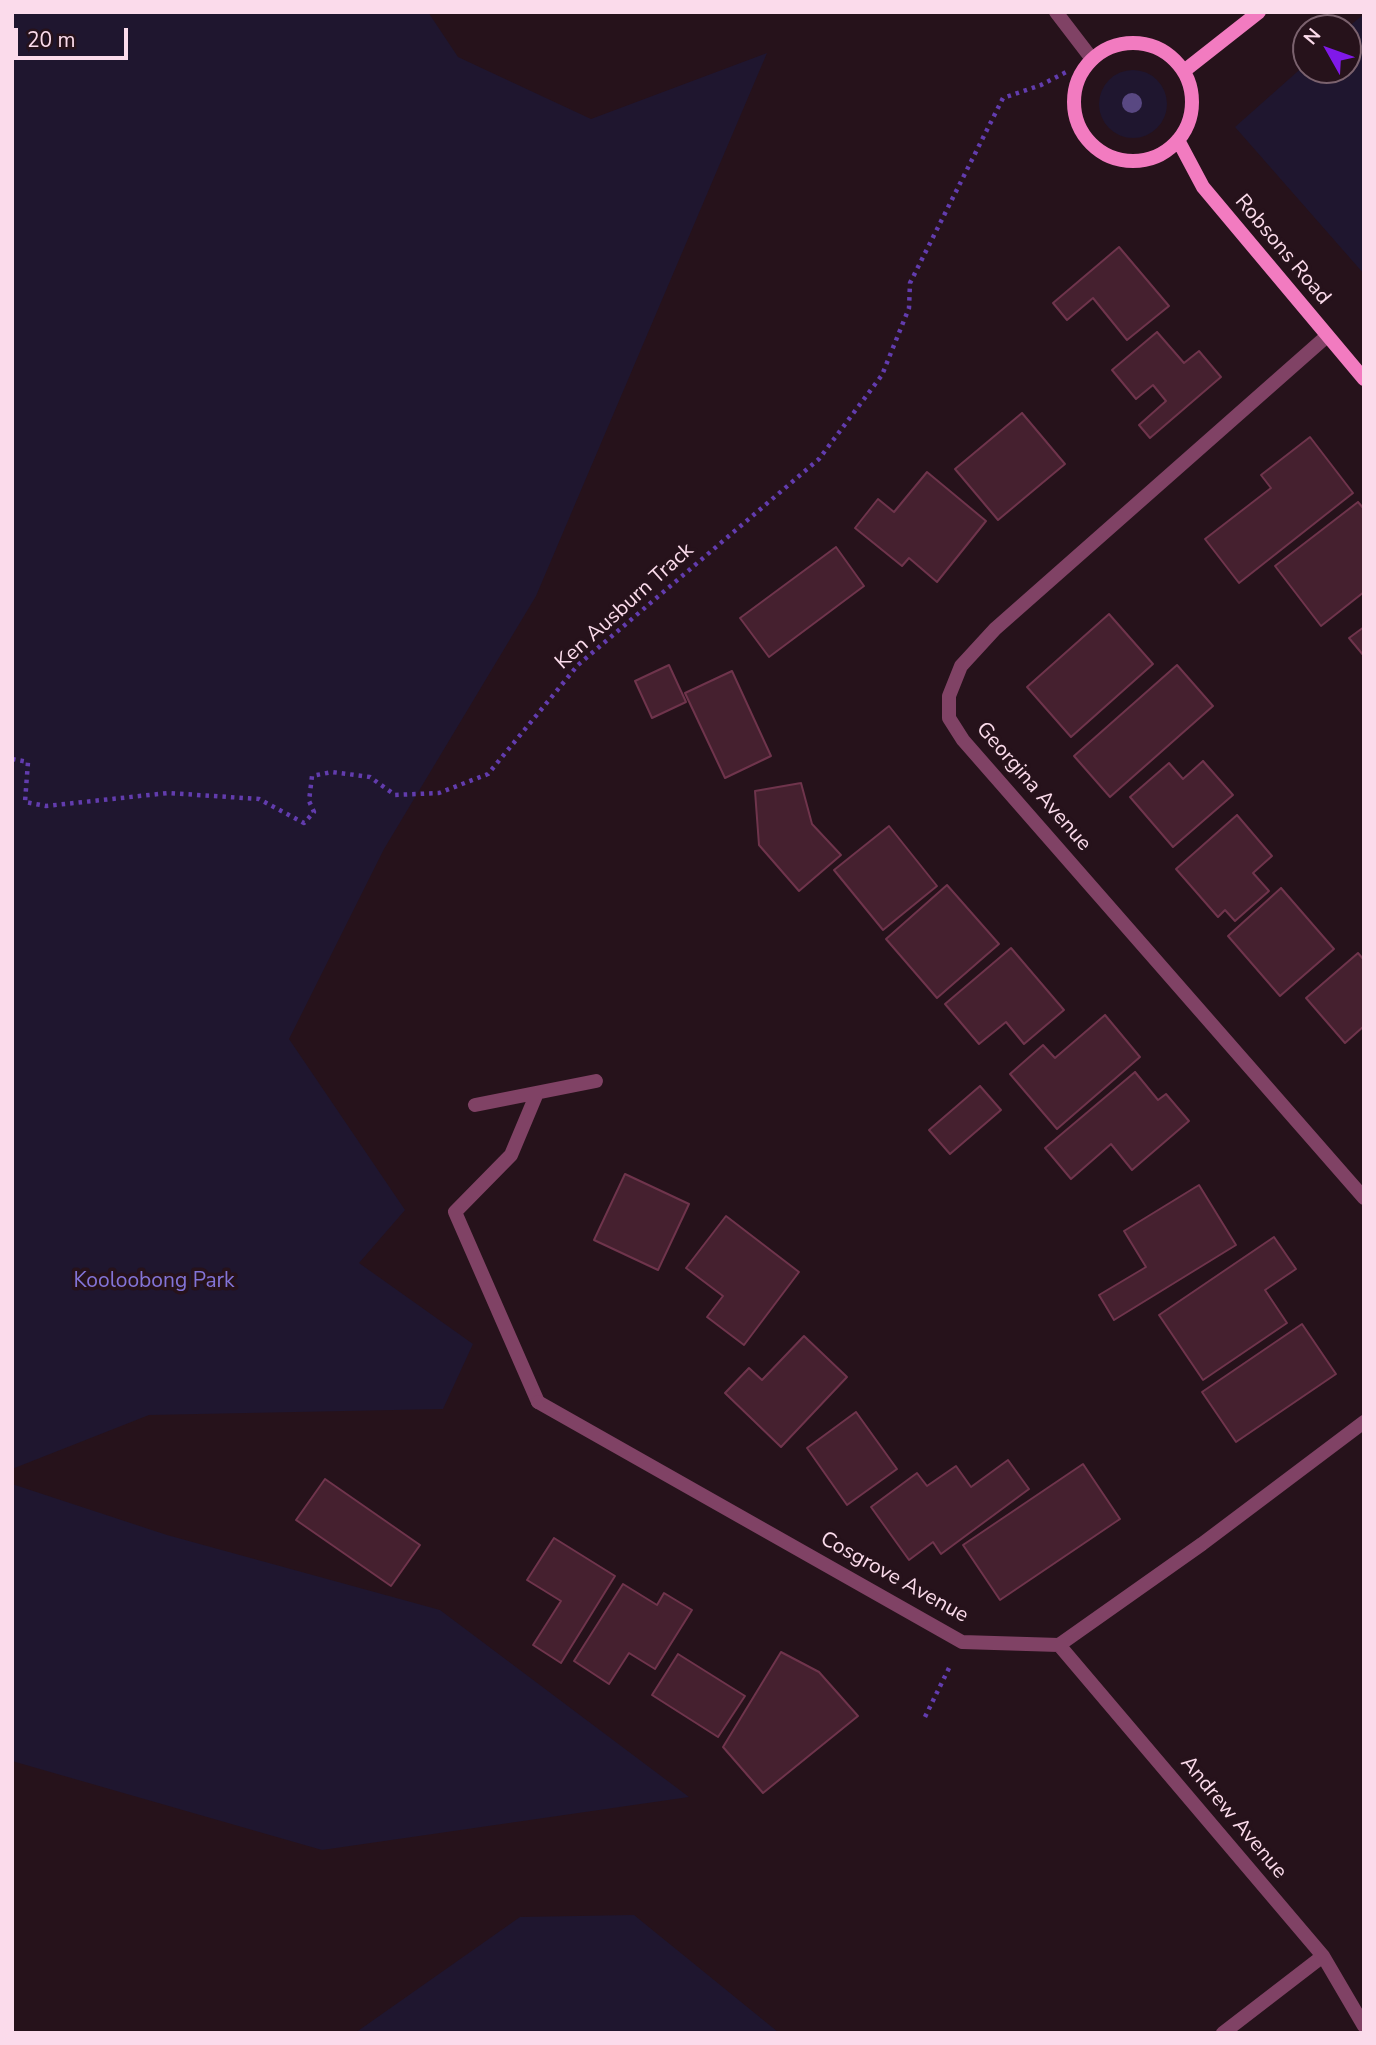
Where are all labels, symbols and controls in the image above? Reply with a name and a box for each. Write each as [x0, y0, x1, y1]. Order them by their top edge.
scale bar [18, 14, 131, 58]
north arrow [1292, 14, 1362, 84]
text: N [1298, 23, 1327, 51]
text: 20 m [27, 26, 76, 54]
street label: Robsons Road [1229, 190, 1335, 310]
street label: Ken Ausburn Track [551, 538, 699, 676]
street label: Georgina Avenue [970, 717, 1096, 857]
park label: Kooloobong Park [73, 1269, 235, 1295]
street label: Cosgrove Avenue [816, 1527, 972, 1629]
street label: Andrew Avenue [1174, 1752, 1292, 1884]

